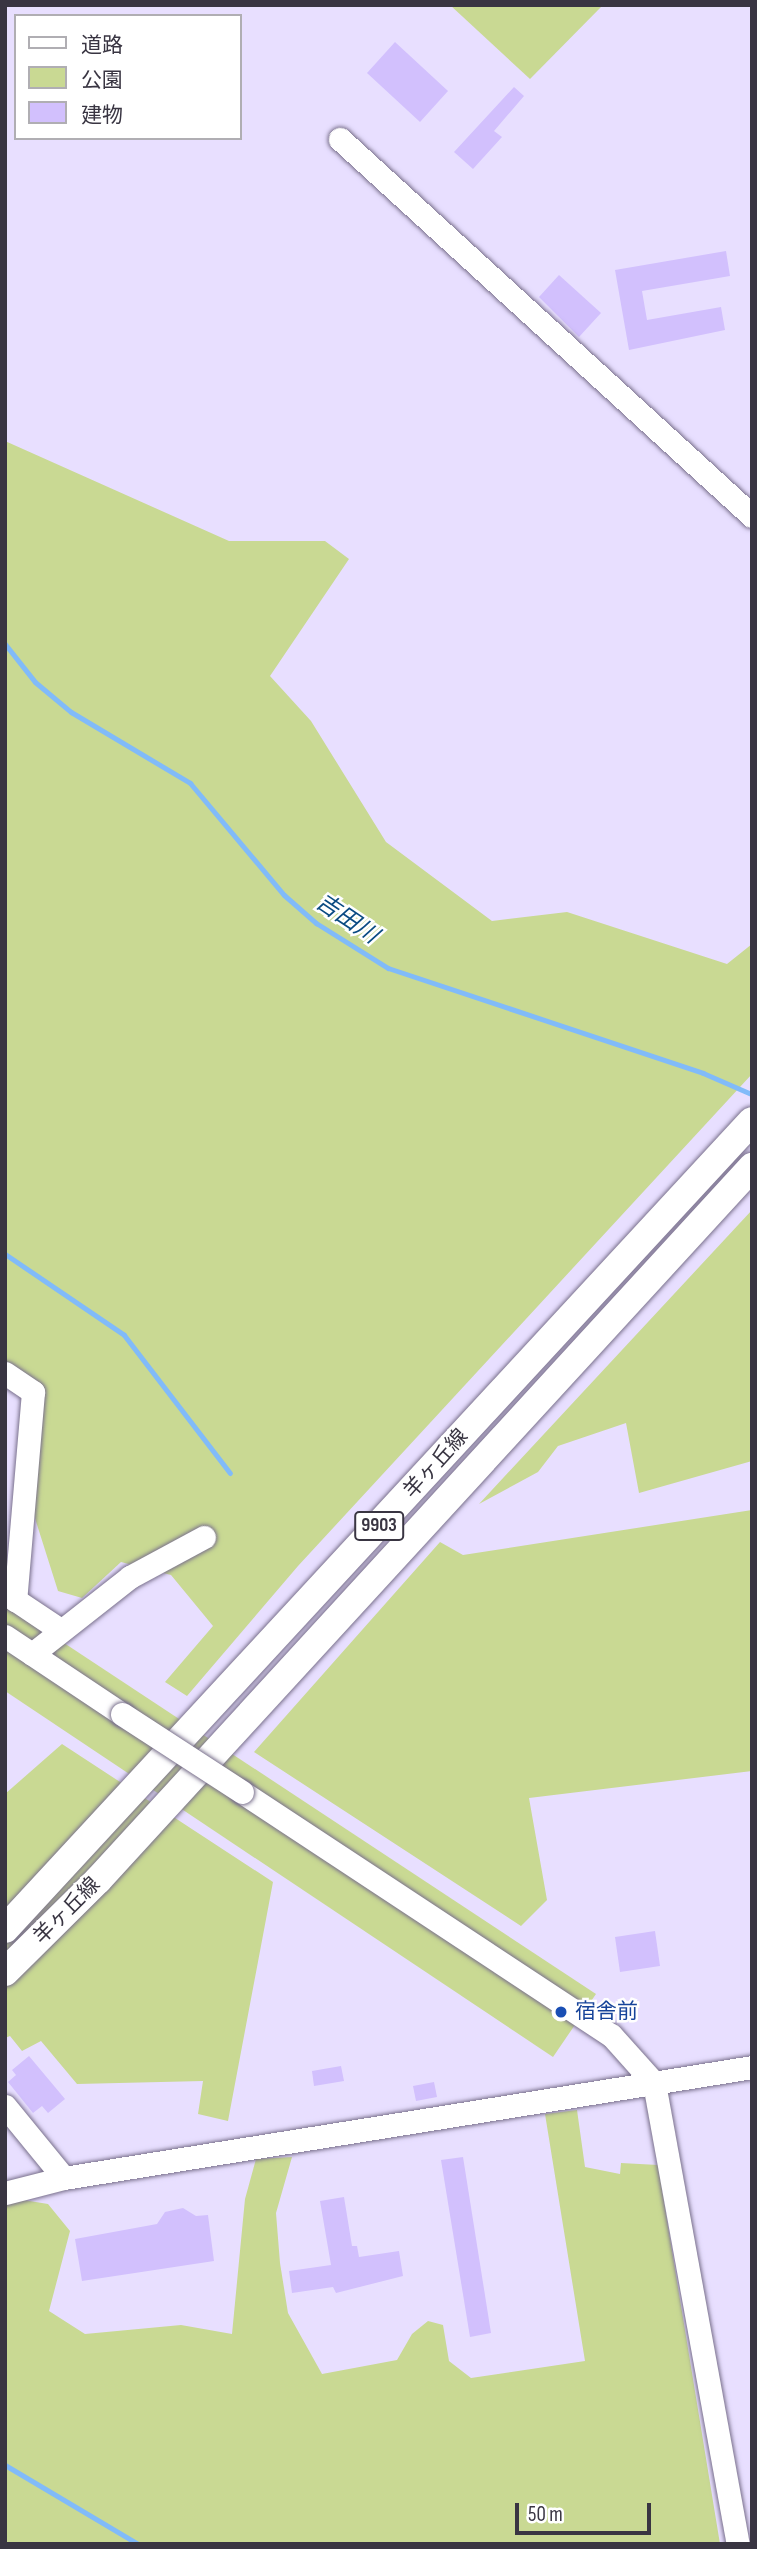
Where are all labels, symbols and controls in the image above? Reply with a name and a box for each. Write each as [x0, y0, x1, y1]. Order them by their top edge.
legend [14, 14, 242, 140]
text: 道路 [81, 33, 123, 58]
text: 公園 [81, 68, 123, 93]
text: 建物 [81, 103, 123, 128]
water label: 吉田川 [311, 888, 383, 950]
street label: 羊ヶ丘線 [399, 1424, 473, 1504]
road number: 9903 [353, 1510, 405, 1542]
street label: 羊ヶ丘線 [28, 1872, 106, 1950]
place label: 宿舎前 [575, 1999, 638, 2025]
marker: 宿舎前 [553, 2004, 569, 2020]
scale bar [519, 2490, 656, 2534]
text: 50 m [528, 2502, 563, 2527]

